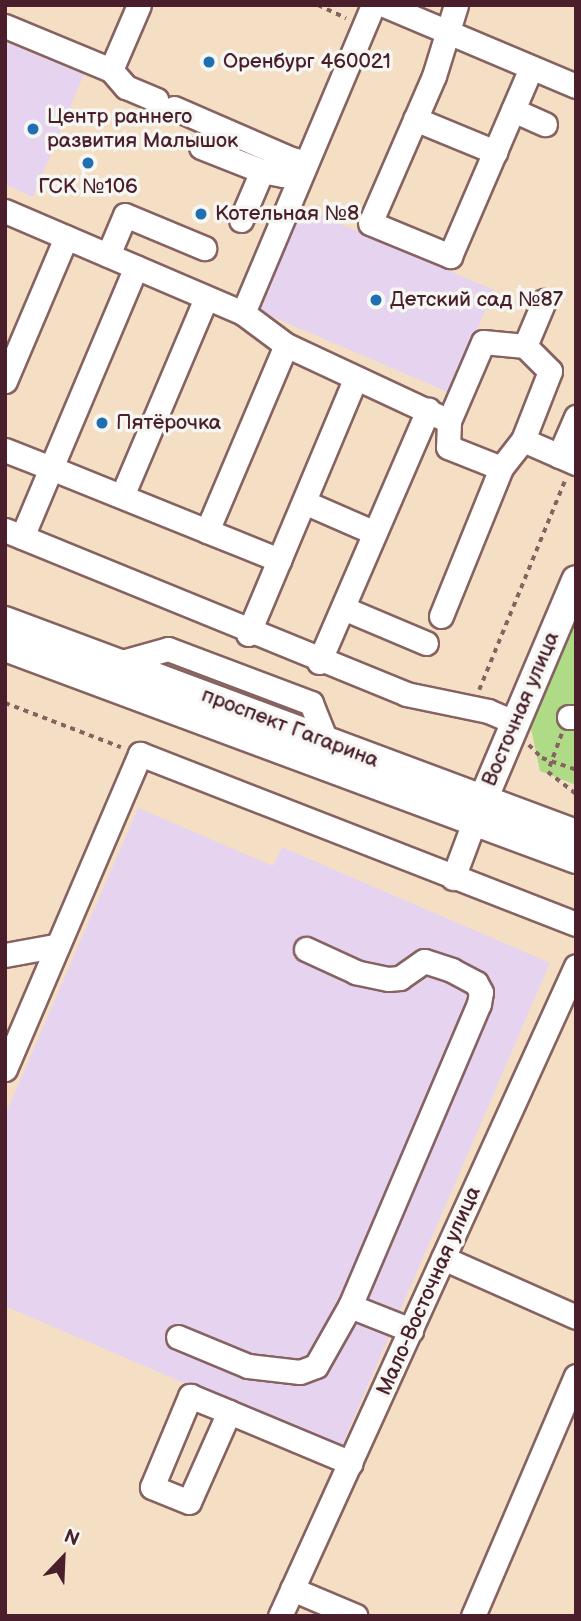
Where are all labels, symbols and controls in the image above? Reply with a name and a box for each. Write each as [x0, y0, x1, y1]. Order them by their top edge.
place label: Оренбург 460021 [223, 49, 391, 75]
marker: Оренбург 460021 [201, 54, 217, 70]
place label: Центр раннего развития Малышок [47, 104, 238, 154]
marker: Центр раннего развития Малышок [25, 121, 41, 137]
marker: ГСК №106 [80, 155, 96, 171]
place label: ГСК №106 [38, 174, 138, 200]
place label: Котельная №8 [215, 201, 359, 227]
marker: Котельная №8 [193, 206, 209, 222]
place label: Детский сад №87 [390, 287, 563, 313]
marker: Детский сад №87 [368, 292, 384, 308]
place label: Пятёрочка [116, 410, 221, 436]
marker: Пятёрочка [94, 415, 110, 431]
street label: Восточная улица [477, 628, 565, 790]
street label: проспект Гагарина [198, 683, 382, 773]
street label: Мало-Восточная улица [372, 1183, 486, 1399]
north arrow [28, 1523, 98, 1593]
text: N [60, 1525, 82, 1552]

